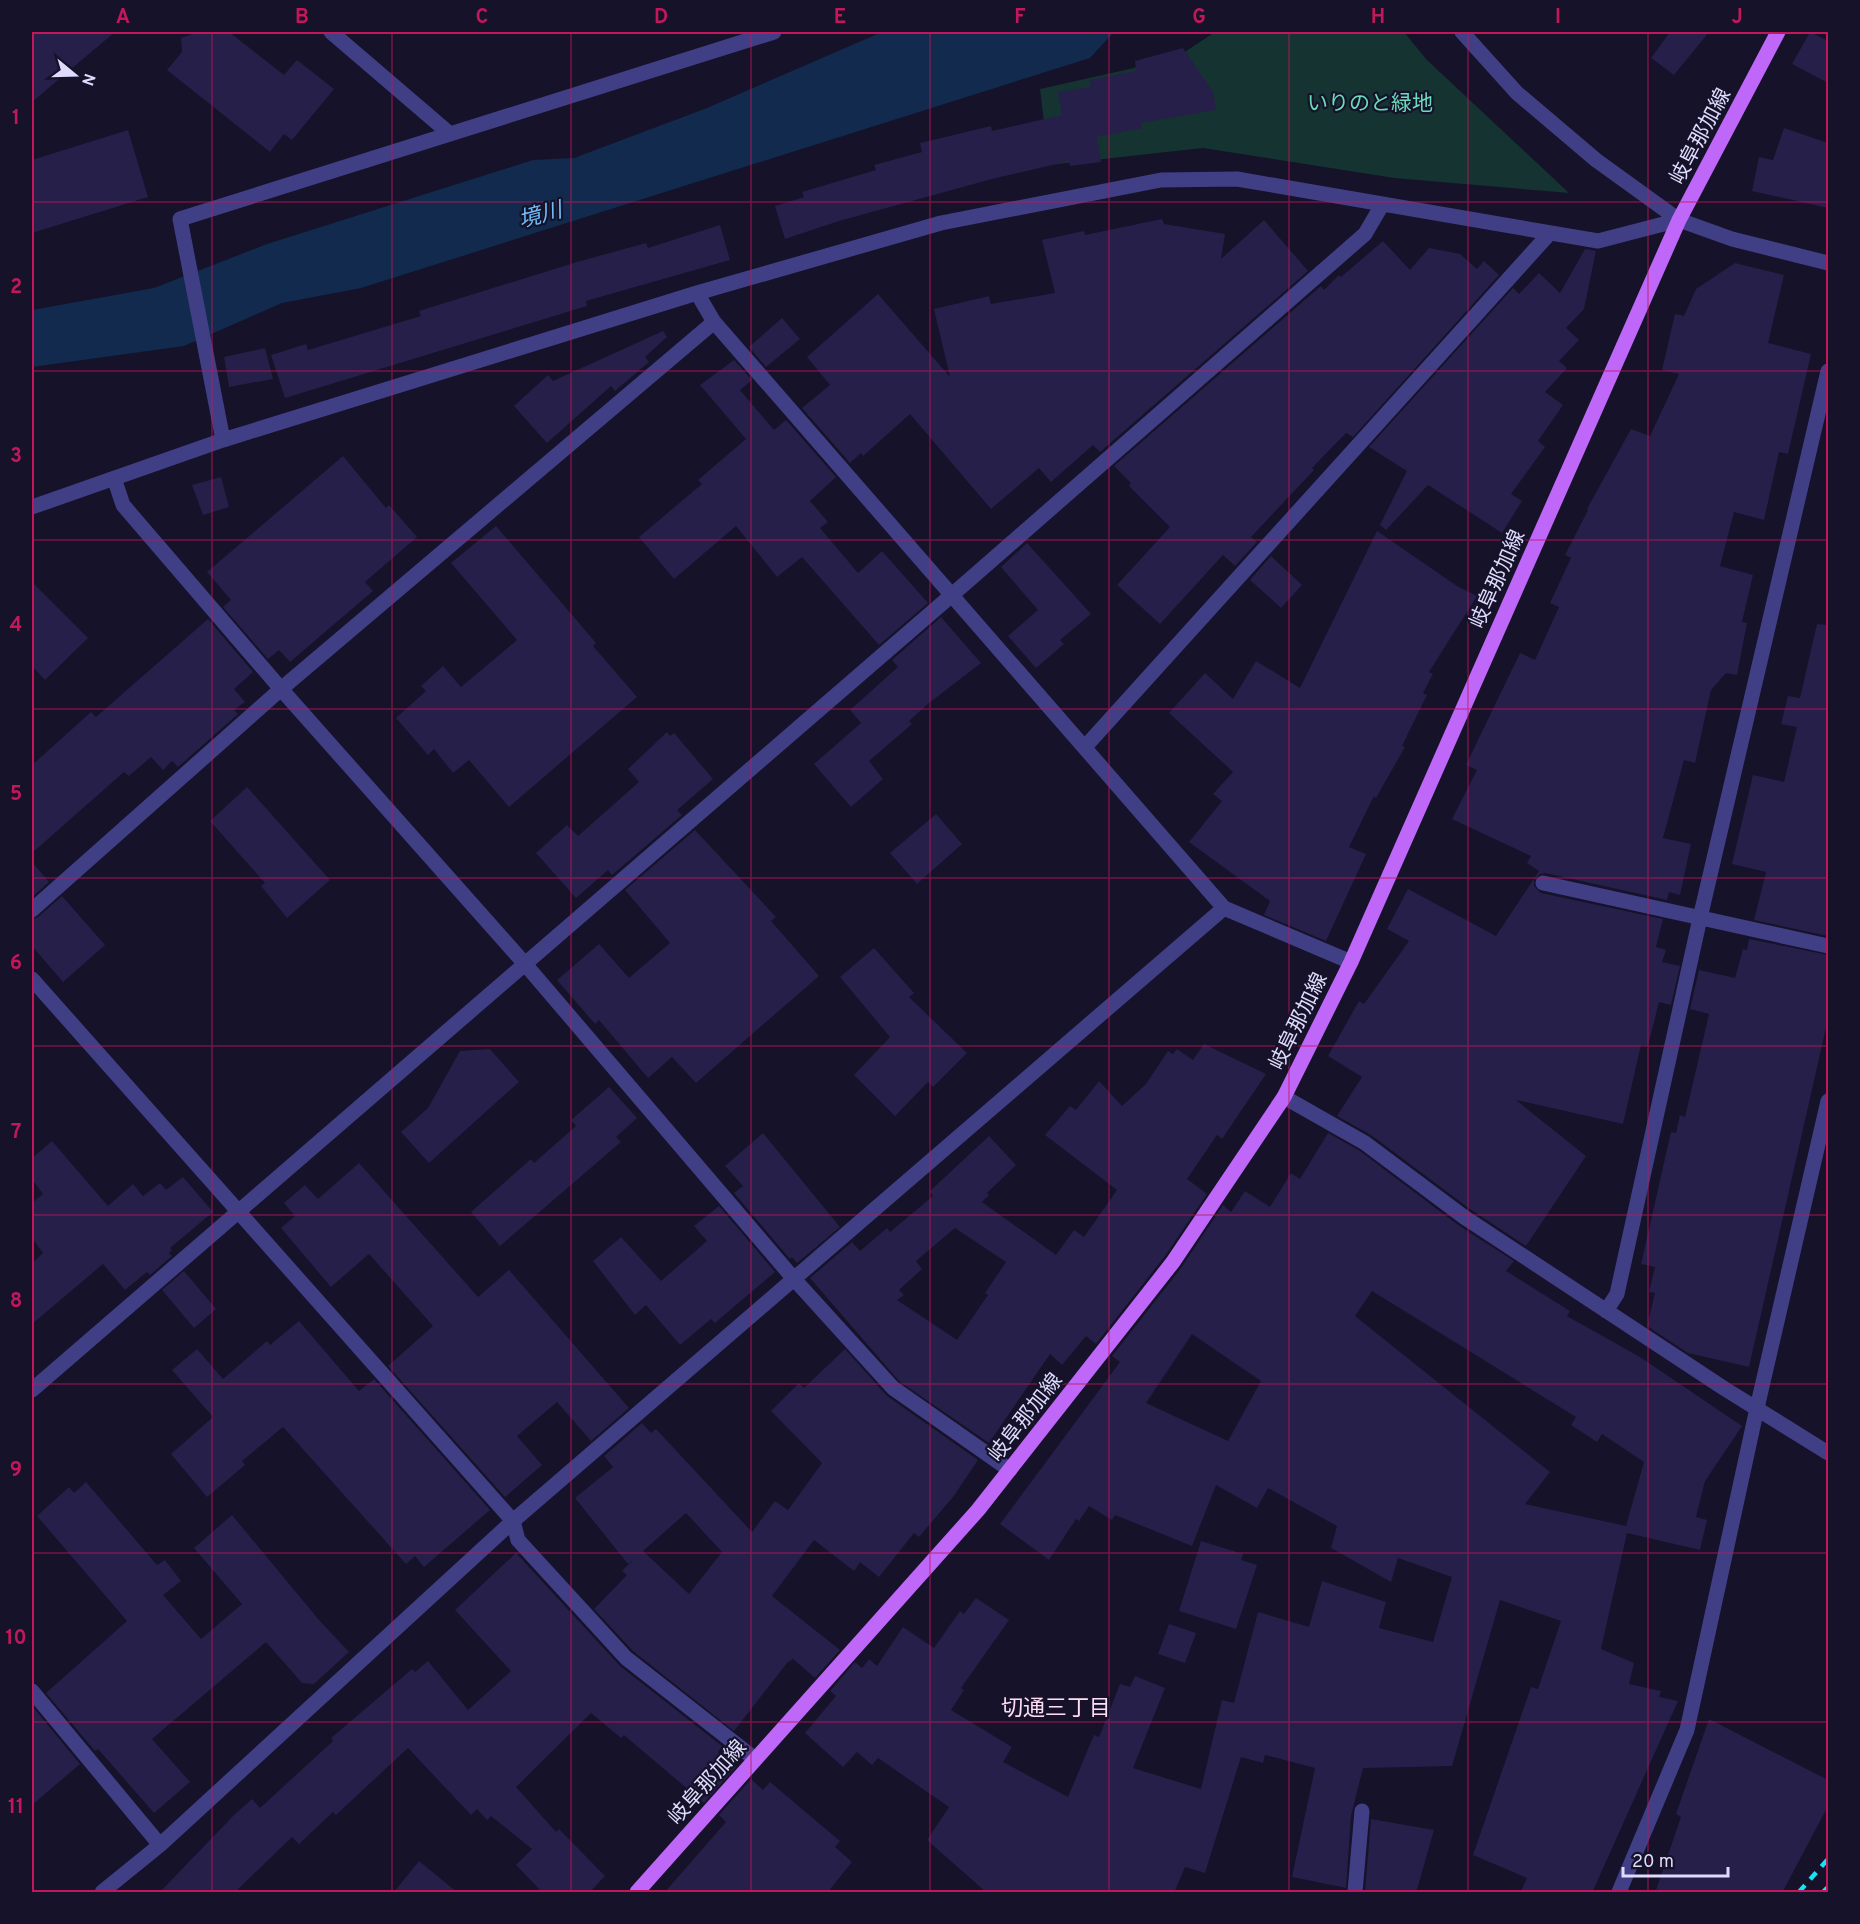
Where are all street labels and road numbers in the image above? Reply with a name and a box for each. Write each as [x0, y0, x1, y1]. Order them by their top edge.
street label: 岐阜那加線 [1665, 84, 1738, 189]
street label: 岐阜那加線 [1465, 526, 1532, 633]
street label: 岐阜那加線 [1264, 969, 1334, 1075]
street label: 岐阜那加線 [983, 1368, 1069, 1468]
street label: 岐阜那加線 [663, 1735, 753, 1831]

